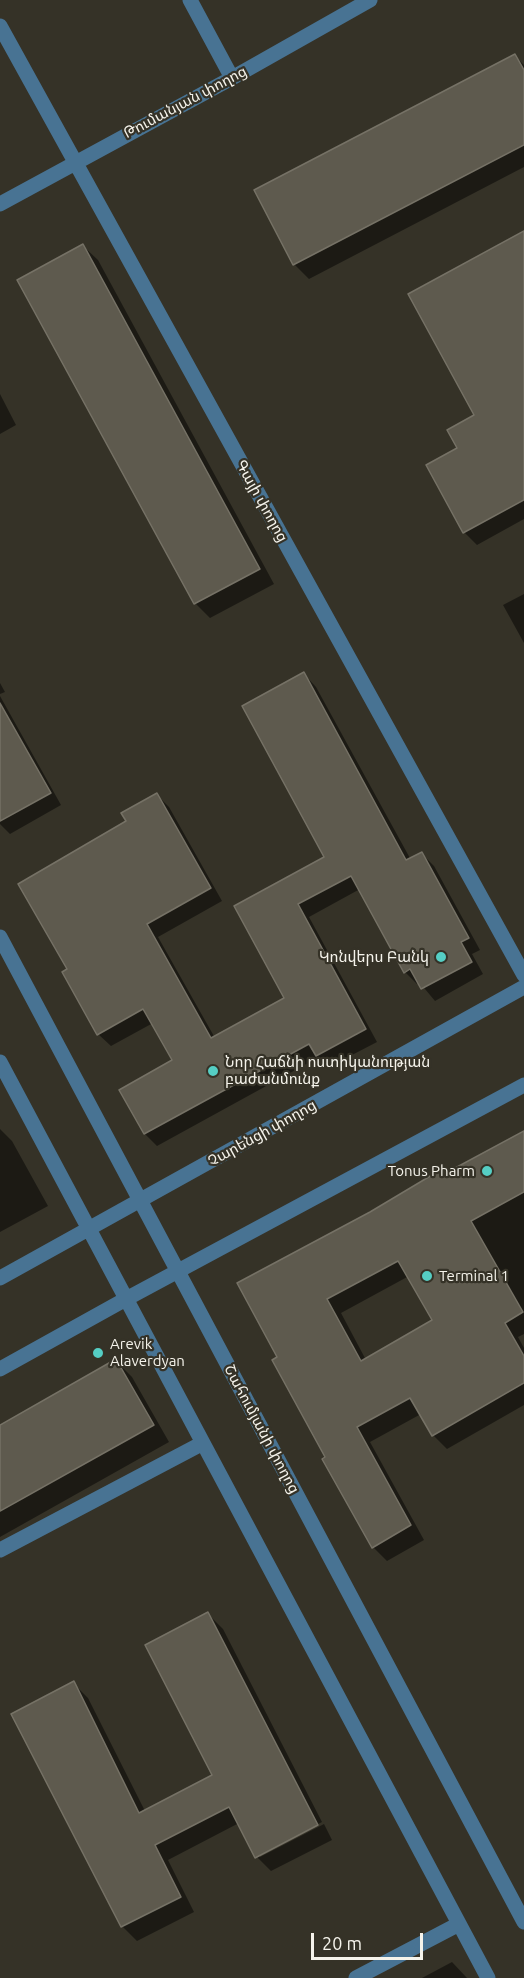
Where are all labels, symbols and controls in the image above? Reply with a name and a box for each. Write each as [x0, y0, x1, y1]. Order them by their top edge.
street label: Թումանյան փողոց [120, 62, 250, 142]
street label: Գայի փողոց [232, 457, 292, 545]
place label: Կոնվերս Բանկ [319, 948, 429, 966]
marker: Կոնվերս Բանկ [434, 950, 448, 964]
place label: Նոր Հաճնի ոստիկանության բաժանմունք [225, 1053, 430, 1088]
marker: Նոր Հաճնի ոստիկանության բաժանմունք [206, 1064, 220, 1078]
street label: Չարենցի փողոց [205, 1096, 319, 1170]
place label: Tonus Pharm [388, 1162, 475, 1180]
marker: Tonus Pharm [480, 1164, 494, 1178]
place label: Terminal 1 [439, 1267, 509, 1285]
marker: Terminal 1 [420, 1269, 434, 1283]
place label: Arevik Alaverdyan [110, 1335, 185, 1370]
marker: Arevik Alaverdyan [91, 1346, 105, 1360]
street label: Շահումյանի փողոց [220, 1362, 304, 1496]
scale bar [314, 1921, 426, 1959]
text: 20 m [322, 1933, 362, 1953]

